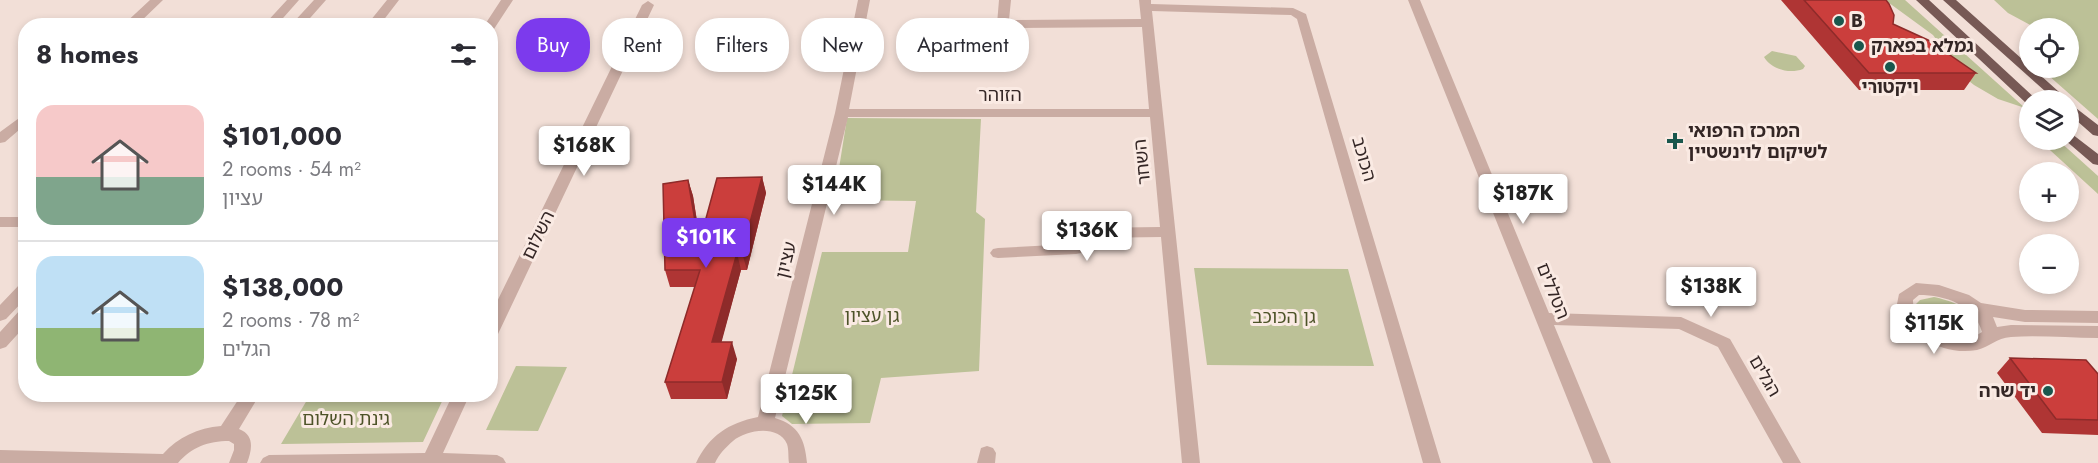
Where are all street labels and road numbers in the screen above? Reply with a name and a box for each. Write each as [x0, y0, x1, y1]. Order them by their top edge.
street label: הזוהר [978, 82, 1022, 108]
street label: הכוכב [1345, 134, 1383, 184]
street label: השחר [1127, 138, 1157, 186]
street label: השלום [515, 206, 561, 264]
street label: עציון [769, 239, 803, 281]
street label: הטללים [1530, 259, 1576, 323]
street label: הגלים [1743, 350, 1787, 402]

